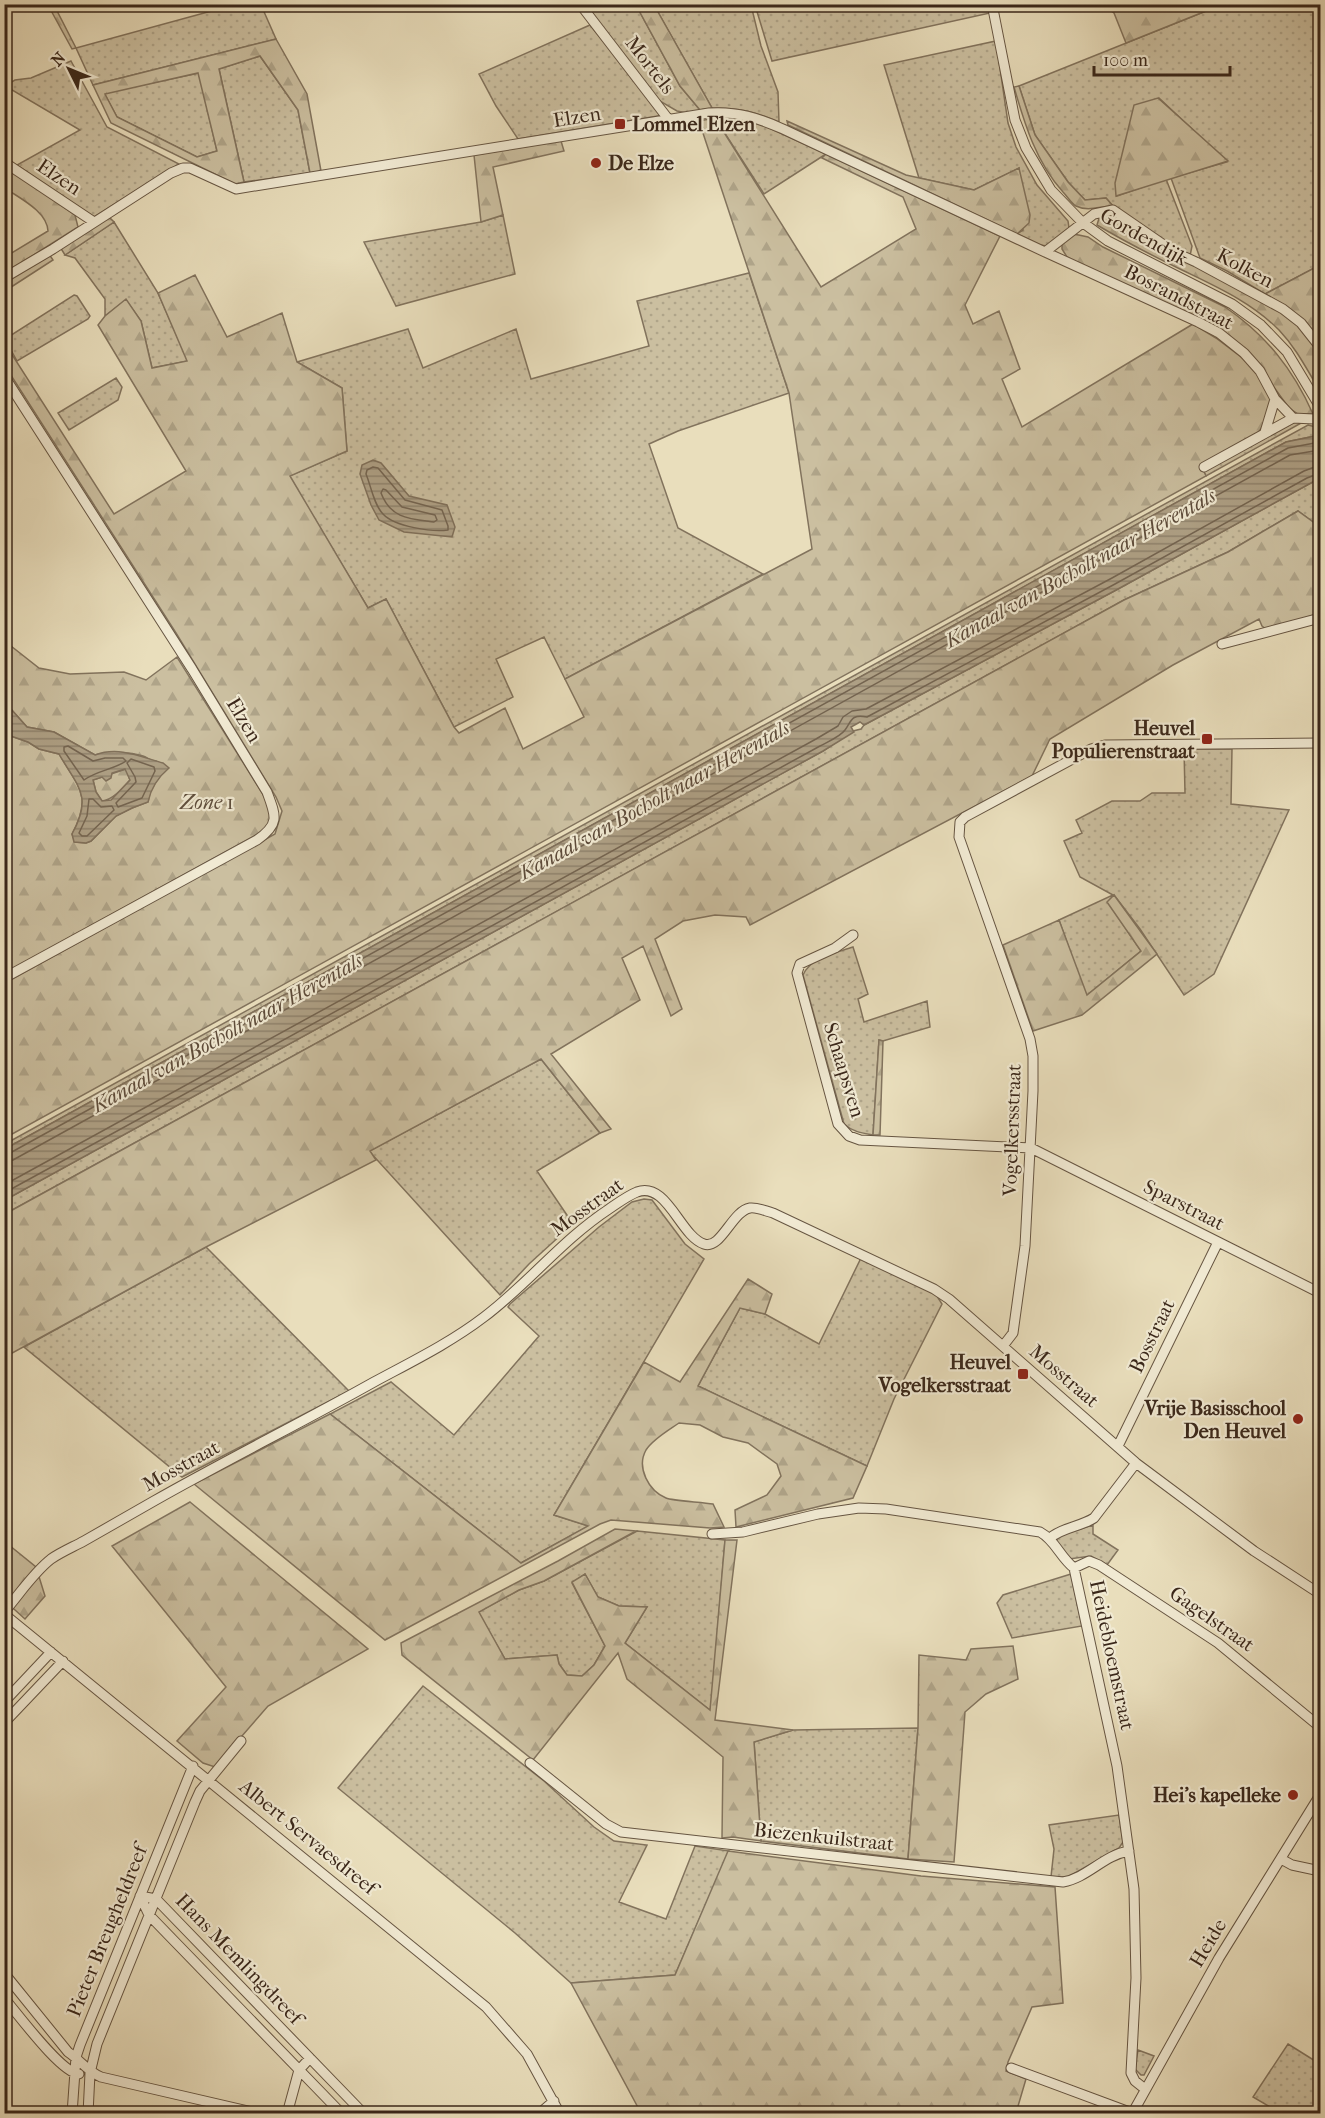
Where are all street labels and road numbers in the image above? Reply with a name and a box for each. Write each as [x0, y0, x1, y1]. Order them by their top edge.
street label: Mortels [620, 32, 680, 98]
street label: Elzen [551, 102, 603, 132]
street label: Elzen [33, 154, 86, 200]
street label: Gordendijk [1096, 203, 1193, 271]
street label: Kolken [1213, 243, 1278, 293]
street label: Bosrandstraat [1121, 260, 1237, 334]
street label: Elzen [222, 693, 266, 747]
street label: Schaapsven [819, 1020, 869, 1121]
street label: Vogelkersstraat [998, 1063, 1026, 1198]
street label: Mosstraat [546, 1173, 628, 1241]
street label: Sparstraat [1140, 1175, 1228, 1235]
street label: Bosstraat [1124, 1295, 1180, 1377]
street label: Mosstraat [1025, 1340, 1103, 1412]
street label: Mosstraat [139, 1436, 223, 1496]
street label: Heidebloemstraat [1085, 1578, 1139, 1732]
street label: Gagelstraat [1165, 1581, 1259, 1657]
street label: Albert Servaesdreef [234, 1774, 385, 1902]
street label: Biezenkuilstraat [753, 1818, 895, 1856]
street label: Pieter Breugheldreef [62, 1838, 154, 2020]
street label: Hans Memlingdreef [171, 1889, 310, 2032]
street label: Heide [1185, 1915, 1231, 1971]

